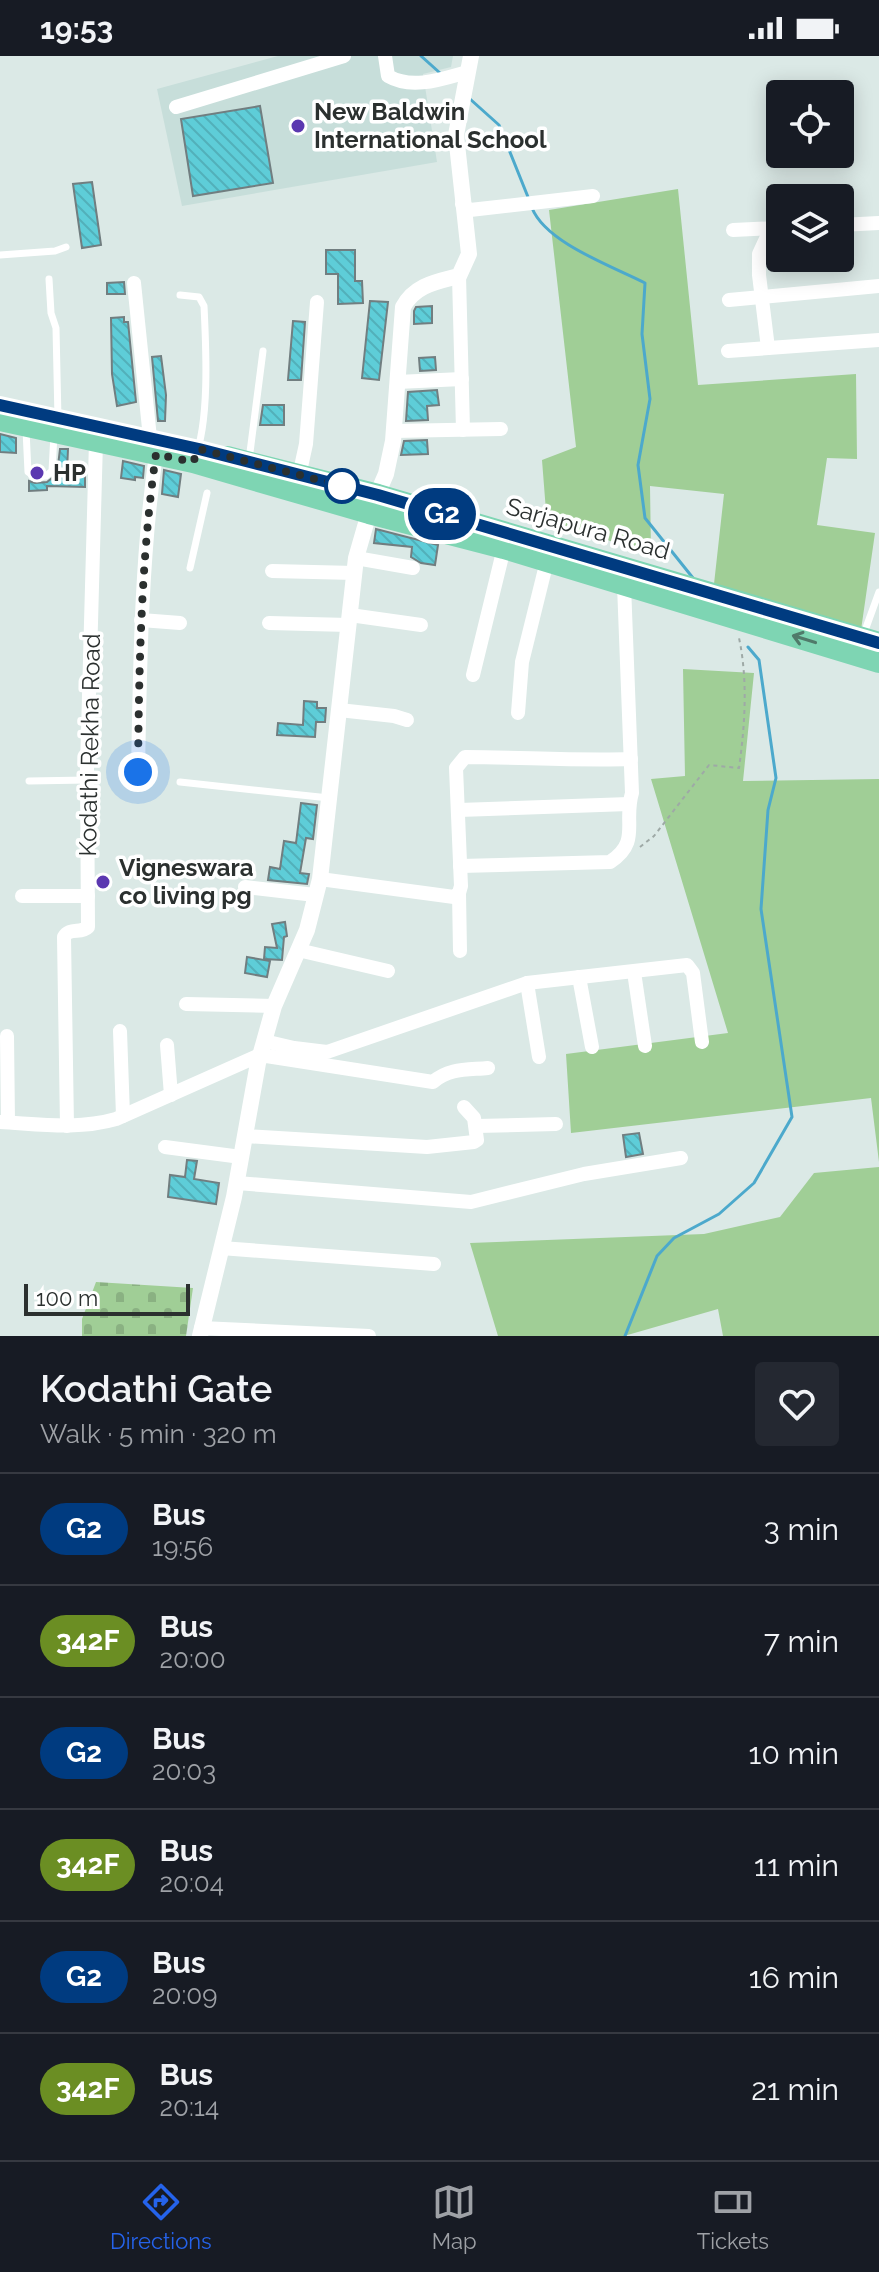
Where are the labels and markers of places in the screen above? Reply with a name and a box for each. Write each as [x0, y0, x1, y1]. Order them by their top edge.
place label: New Baldwin International School [314, 97, 547, 154]
marker: New Baldwin International School [289, 117, 307, 135]
place label: HP [53, 458, 86, 487]
marker: HP [28, 464, 46, 482]
unlabelled marker [325, 469, 359, 503]
place label: Vigneswara co living pg [119, 853, 254, 910]
marker: Vigneswara co living pg [94, 873, 112, 891]

